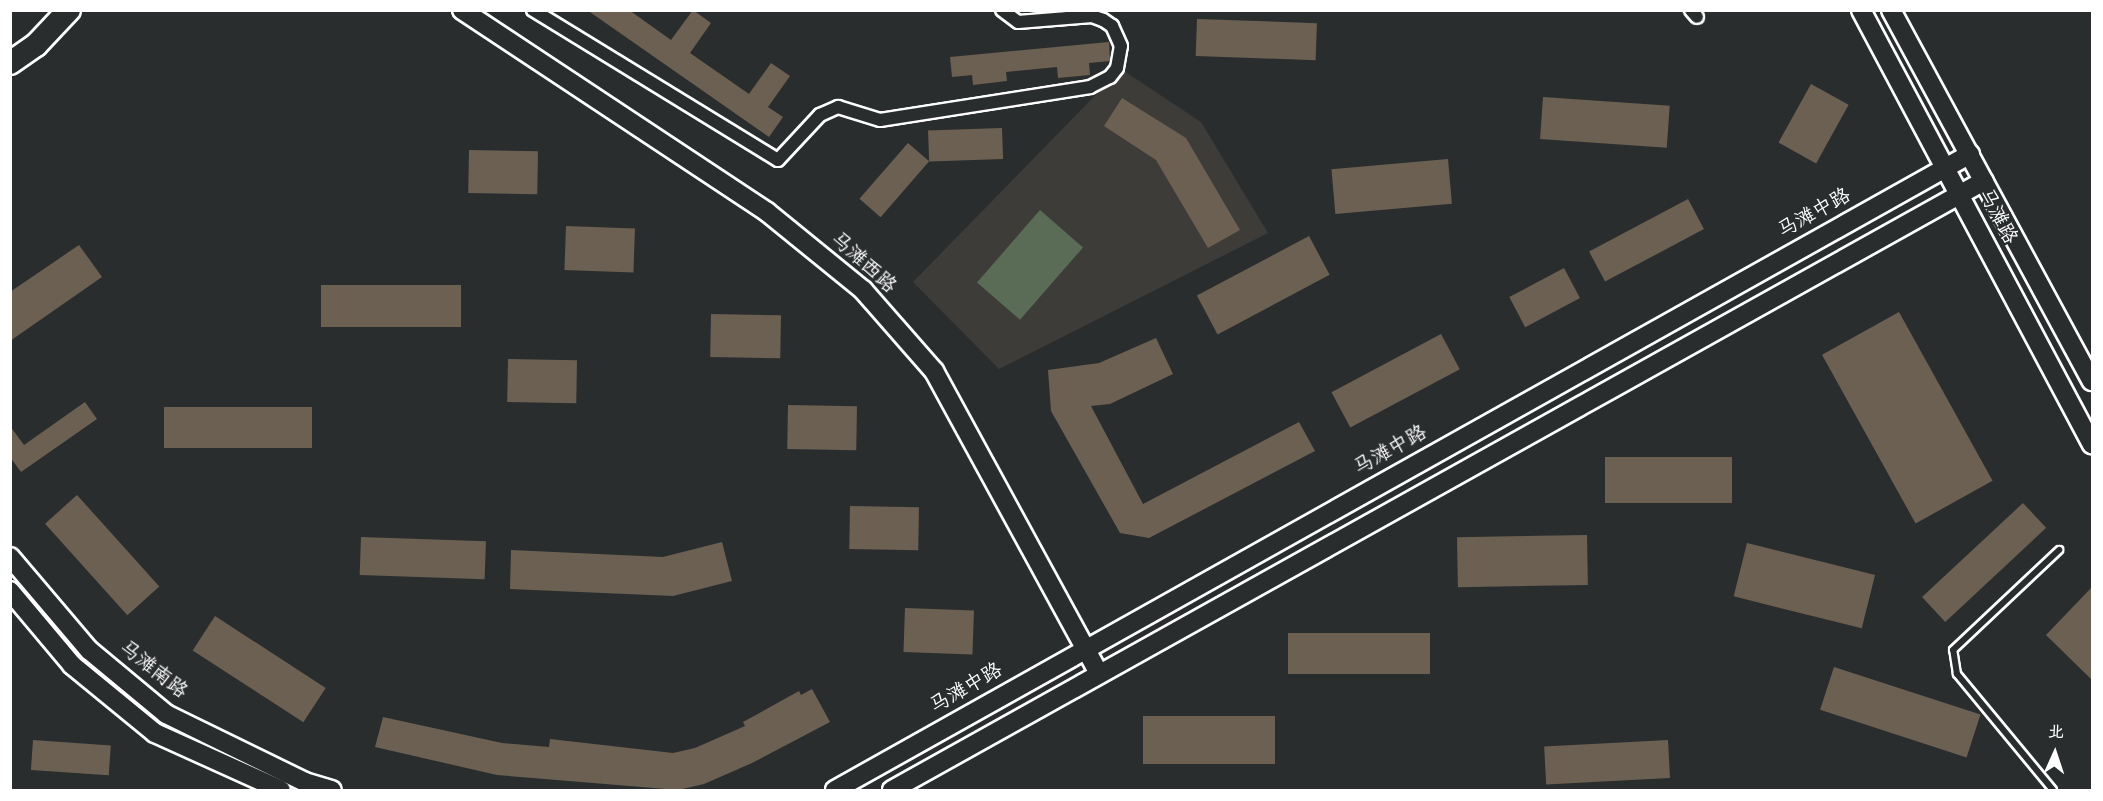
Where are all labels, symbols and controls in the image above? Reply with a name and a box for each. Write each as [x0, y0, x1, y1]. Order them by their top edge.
street label: 马滩中路 [1774, 185, 1856, 245]
street label: 马滩路 [1971, 185, 2021, 249]
street label: 马滩西路 [824, 228, 900, 300]
street label: 马滩中路 [1350, 422, 1432, 482]
street label: 马滩南路 [113, 637, 191, 705]
street label: 马滩中路 [926, 660, 1008, 720]
north arrow [2025, 723, 2085, 783]
text: 北 [2047, 725, 2064, 744]

